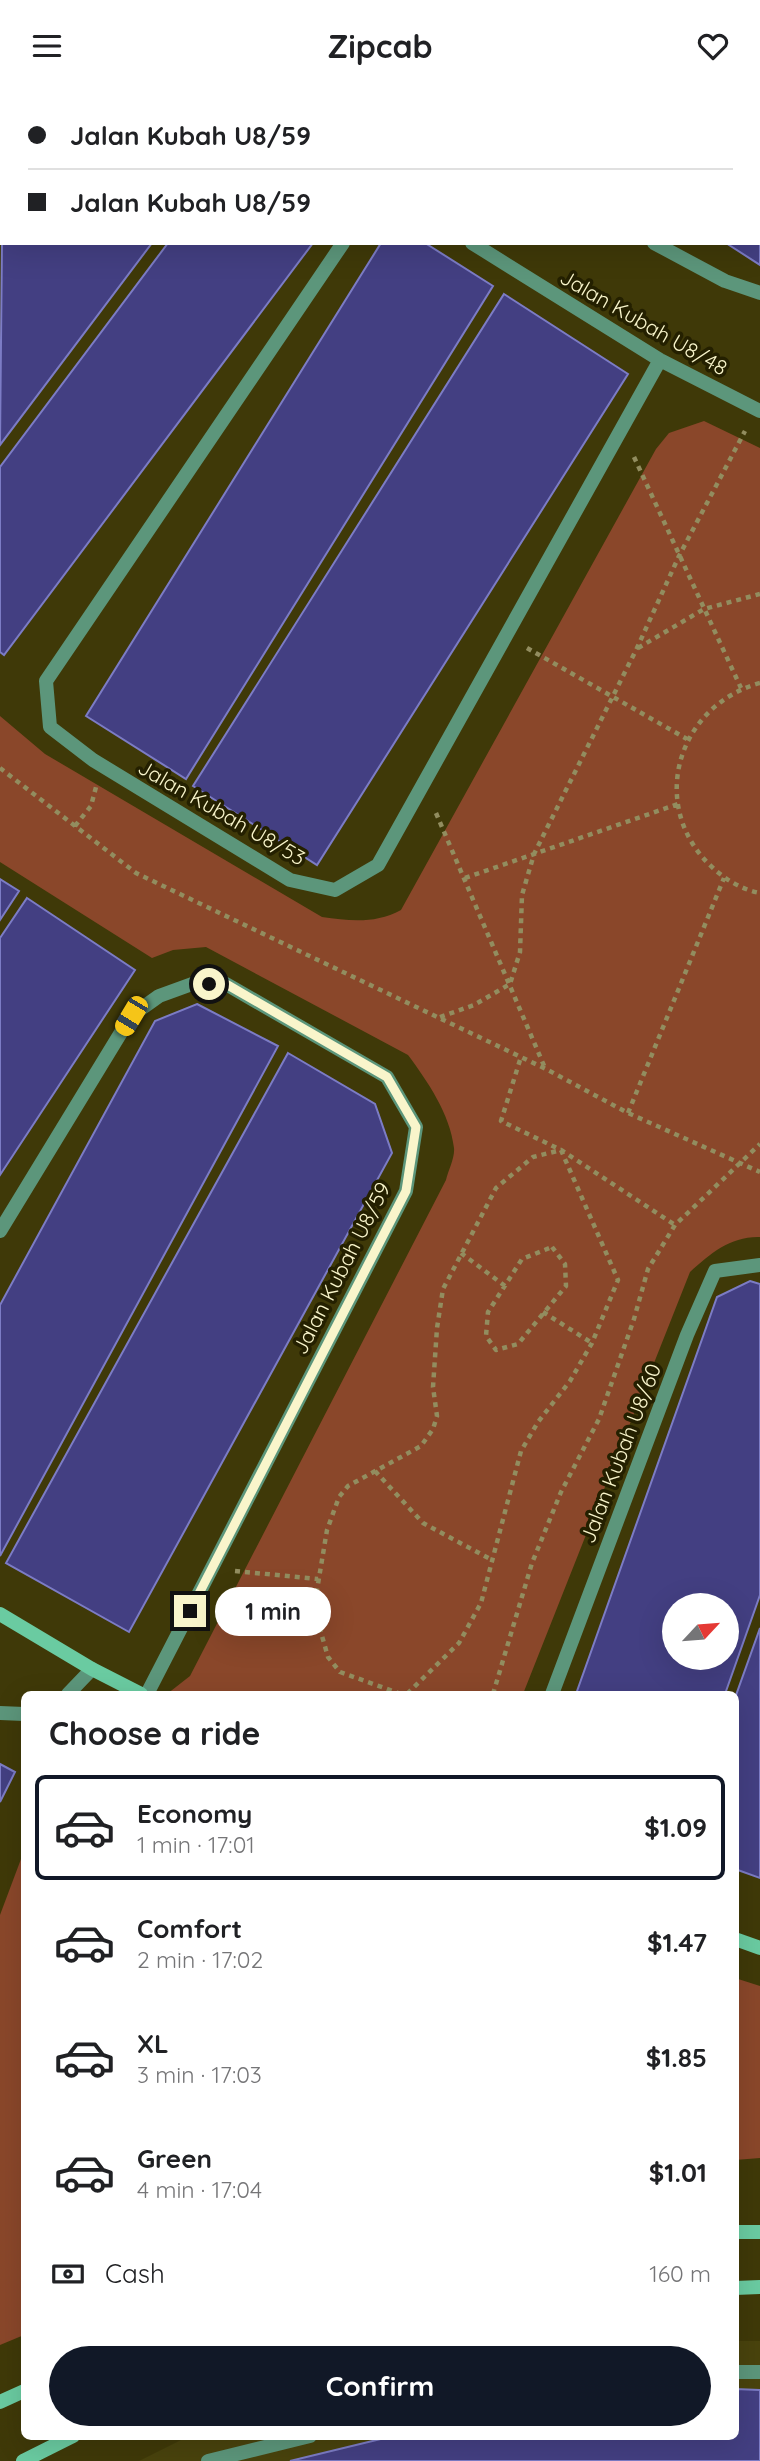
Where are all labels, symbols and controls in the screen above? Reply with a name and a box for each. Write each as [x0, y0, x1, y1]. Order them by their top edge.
text: Zipcab [327, 26, 433, 66]
icon: menu [28, 27, 66, 65]
icon: heart [694, 27, 732, 65]
text: Jalan Kubah U8/59 [70, 119, 311, 152]
text: Jalan Kubah U8/59 [70, 186, 311, 219]
street label: Jalan Kubah U8/48 [556, 264, 732, 380]
street label: Jalan Kubah U8/53 [134, 754, 310, 870]
route start [193, 968, 225, 1000]
car [112, 993, 151, 1039]
street label: Jalan Kubah U8/59 [286, 1178, 396, 1358]
street label: Jalan Kubah U8/60 [574, 1360, 666, 1546]
callout: 1 min [214, 1587, 330, 1635]
north arrow [662, 1593, 738, 1669]
map controls [662, 1593, 739, 1670]
route end [174, 1595, 206, 1627]
text: 1 min [245, 1597, 301, 1626]
text: Choose a ride [49, 1713, 261, 1753]
icon: car [53, 1796, 116, 1859]
text: Economy [137, 1797, 252, 1830]
text: $1.09 [644, 1811, 707, 1844]
text: 1 min · 17:01 [137, 1830, 255, 1859]
icon: car [53, 1911, 116, 1974]
text: Comfort [137, 1912, 242, 1945]
text: $1.47 [647, 1926, 707, 1959]
text: 2 min · 17:02 [137, 1945, 263, 1974]
icon: car [53, 2026, 116, 2089]
text: XL [137, 2027, 169, 2060]
text: $1.85 [646, 2041, 707, 2074]
text: 3 min · 17:03 [137, 2060, 262, 2089]
icon: car [53, 2141, 116, 2204]
text: Green [137, 2142, 212, 2175]
text: $1.01 [649, 2156, 707, 2189]
text: 4 min · 17:04 [137, 2175, 262, 2204]
icon: cash [49, 2255, 87, 2293]
text: Cash [105, 2257, 165, 2290]
text: 160 m [649, 2259, 711, 2288]
button: Confirm [49, 2346, 711, 2426]

